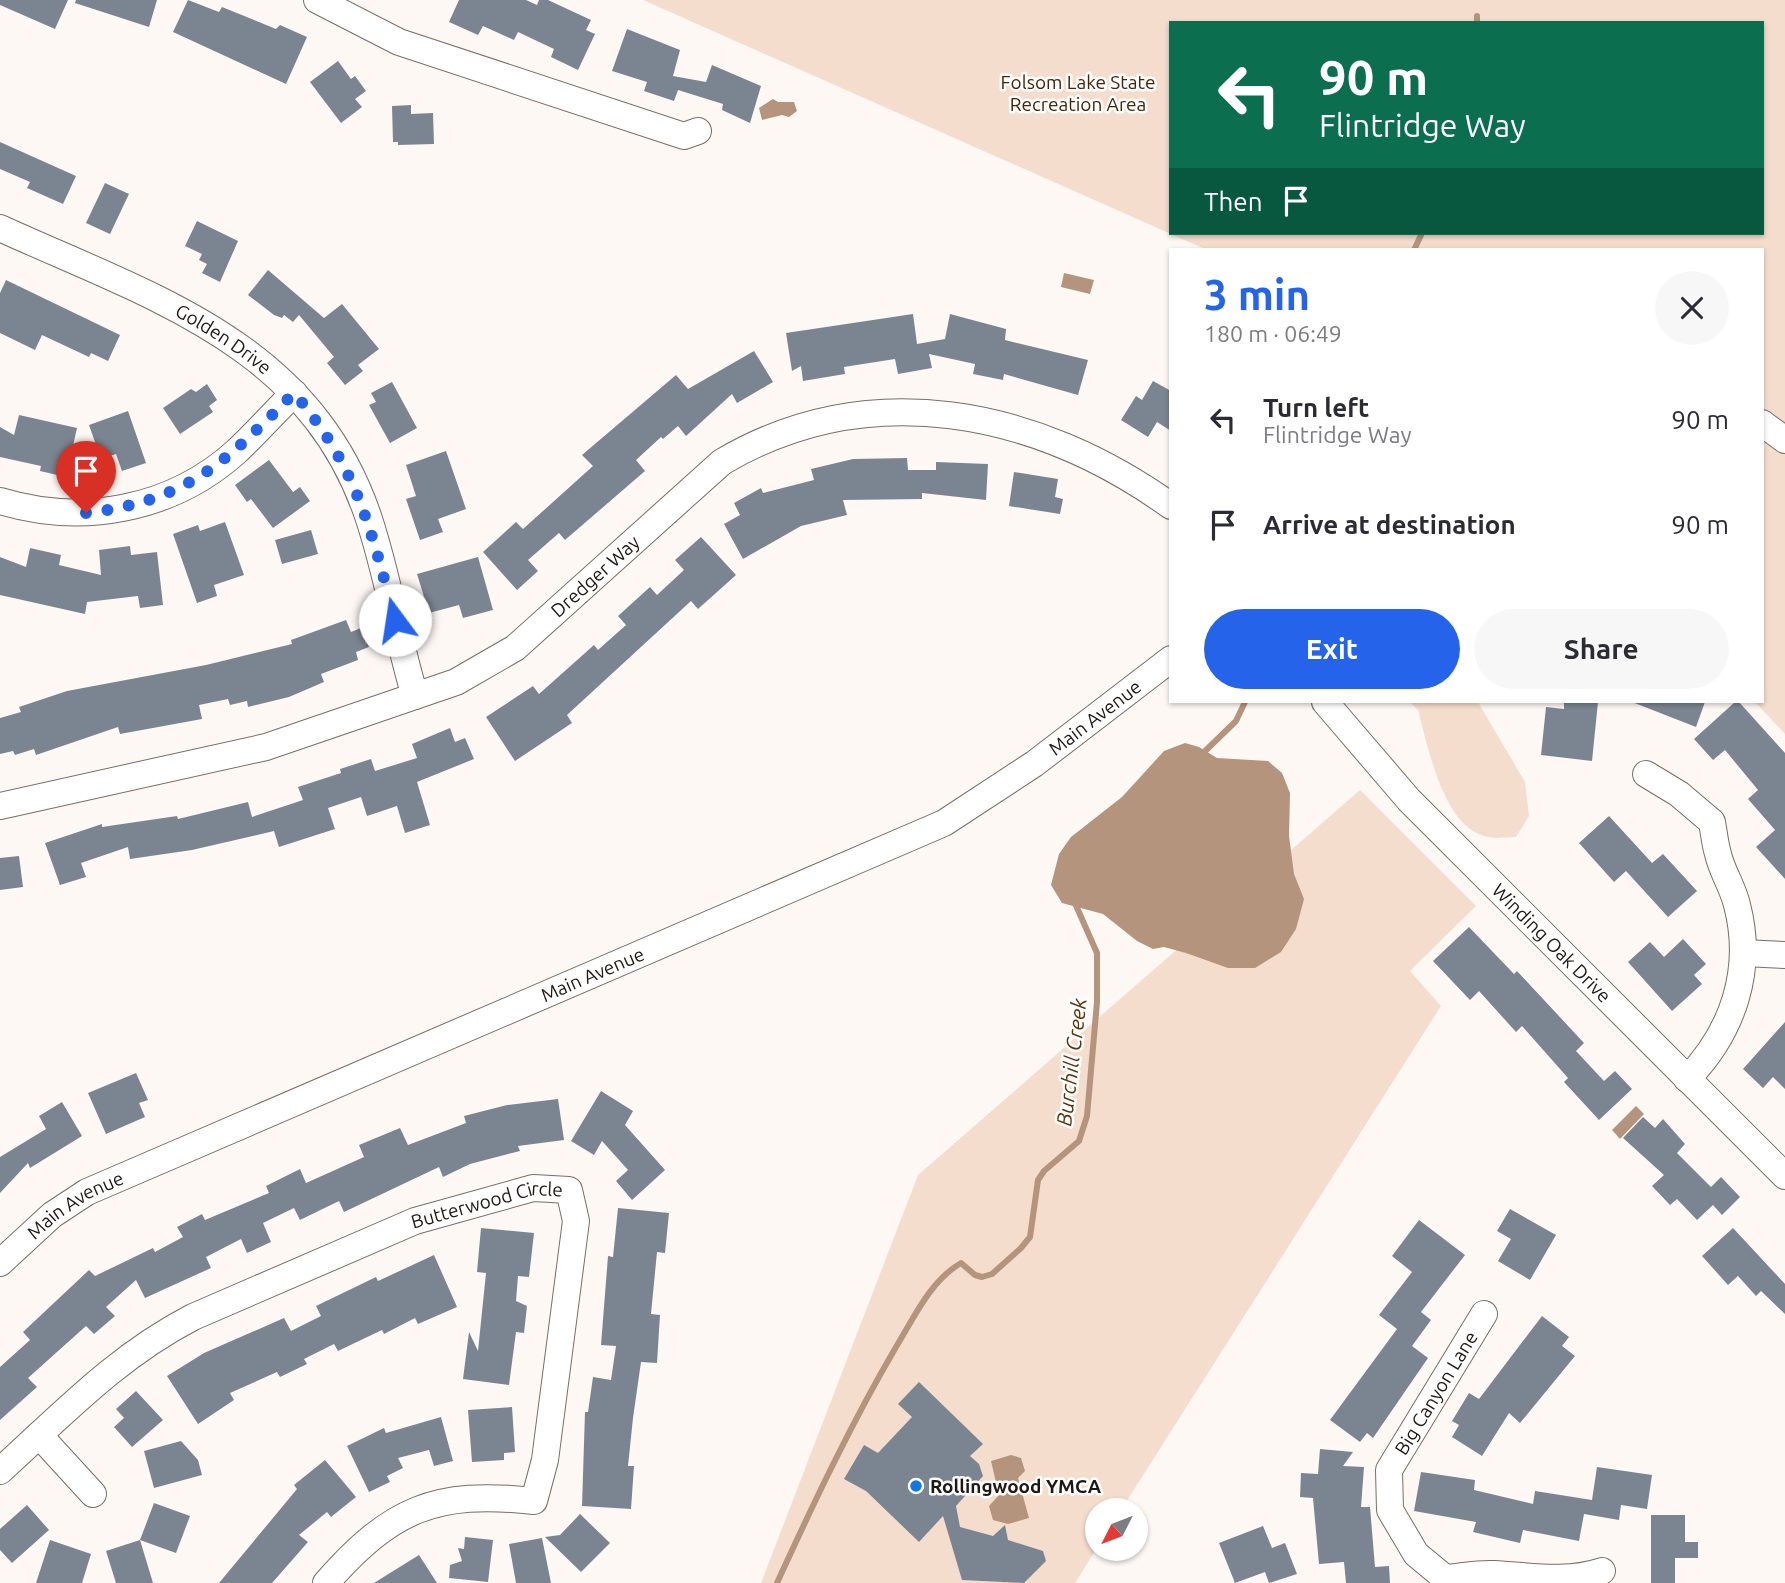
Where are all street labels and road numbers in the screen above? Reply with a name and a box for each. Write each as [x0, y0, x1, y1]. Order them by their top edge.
street label: Golden Drive [172, 299, 276, 378]
street label: Dredger Way [546, 531, 644, 621]
street label: Main Avenue [1044, 675, 1145, 760]
street label: Winding Oak Drive [1488, 879, 1616, 1007]
street label: Main Avenue [538, 942, 647, 1006]
street label: Main Avenue [23, 1167, 127, 1243]
street label: Butterwood Circle [408, 1177, 564, 1233]
street label: Big Canyon Lane [1390, 1327, 1482, 1459]

